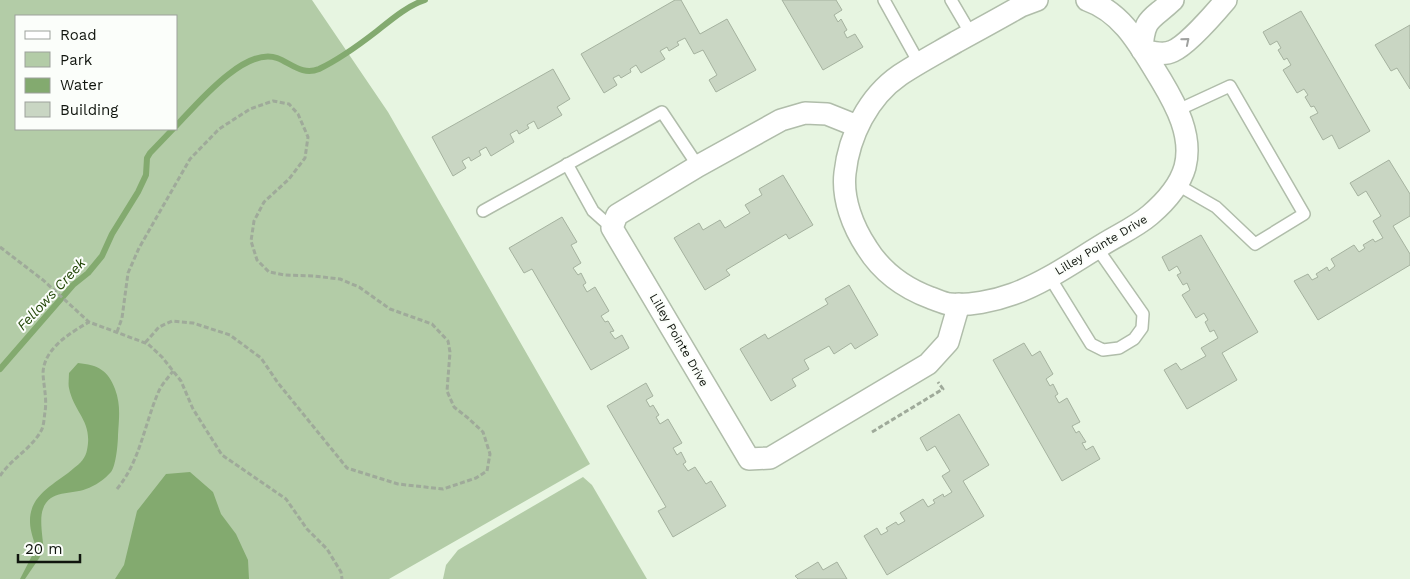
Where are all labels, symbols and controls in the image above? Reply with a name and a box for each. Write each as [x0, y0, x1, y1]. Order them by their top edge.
legend [15, 15, 178, 130]
text: Road [60, 26, 97, 44]
one-way arrow [1181, 37, 1190, 46]
text: Park [60, 51, 93, 69]
text: Water [60, 76, 103, 94]
text: Building [60, 101, 118, 119]
street label: Lilley Pointe Drive [1052, 212, 1150, 278]
water label: Fellows Creek [14, 254, 89, 333]
street label: Lilley Pointe Drive [647, 291, 711, 389]
scale bar [18, 532, 80, 564]
text: 20 m [25, 540, 63, 558]

